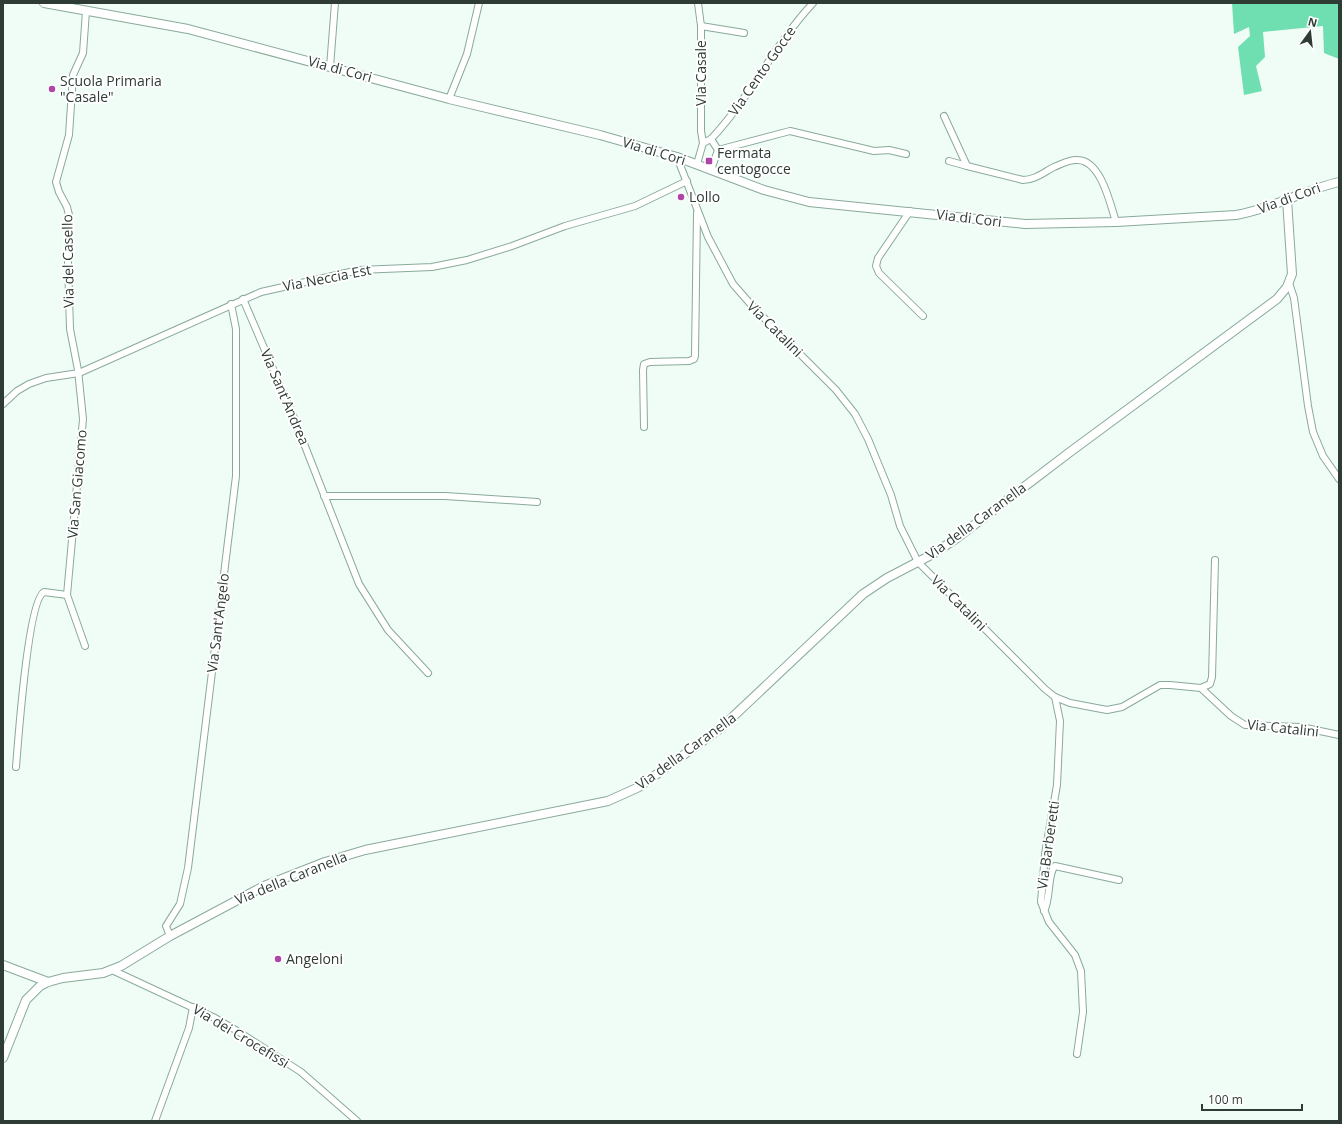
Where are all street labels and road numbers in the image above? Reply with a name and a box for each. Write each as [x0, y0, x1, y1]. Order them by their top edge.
street label: Via Cento Gocce [724, 22, 800, 119]
street label: Via Casale [691, 40, 710, 106]
street label: Via di Cori [306, 51, 374, 86]
street label: Via di Cori [620, 132, 688, 169]
street label: Via di Cori [1255, 177, 1323, 218]
street label: Via di Cori [935, 204, 1003, 231]
street label: Via del Casello [57, 214, 78, 308]
street label: Via Neccia Est [281, 260, 373, 295]
street label: Via Catalini [743, 297, 807, 361]
street label: Via Sant'Andrea [257, 346, 314, 448]
street label: Via San Giacomo [62, 429, 91, 539]
street label: Via della Caranella [922, 478, 1030, 563]
street label: Via Catalini [927, 571, 991, 635]
street label: Via Sant'Angelo [202, 572, 233, 674]
street label: Via della Caranella [632, 708, 740, 793]
street label: Via Catalini [1246, 714, 1320, 741]
street label: Via Barberetti [1032, 799, 1063, 891]
street label: Via della Caranella [232, 846, 350, 909]
street label: Via dei Crocefissi [189, 999, 293, 1072]

